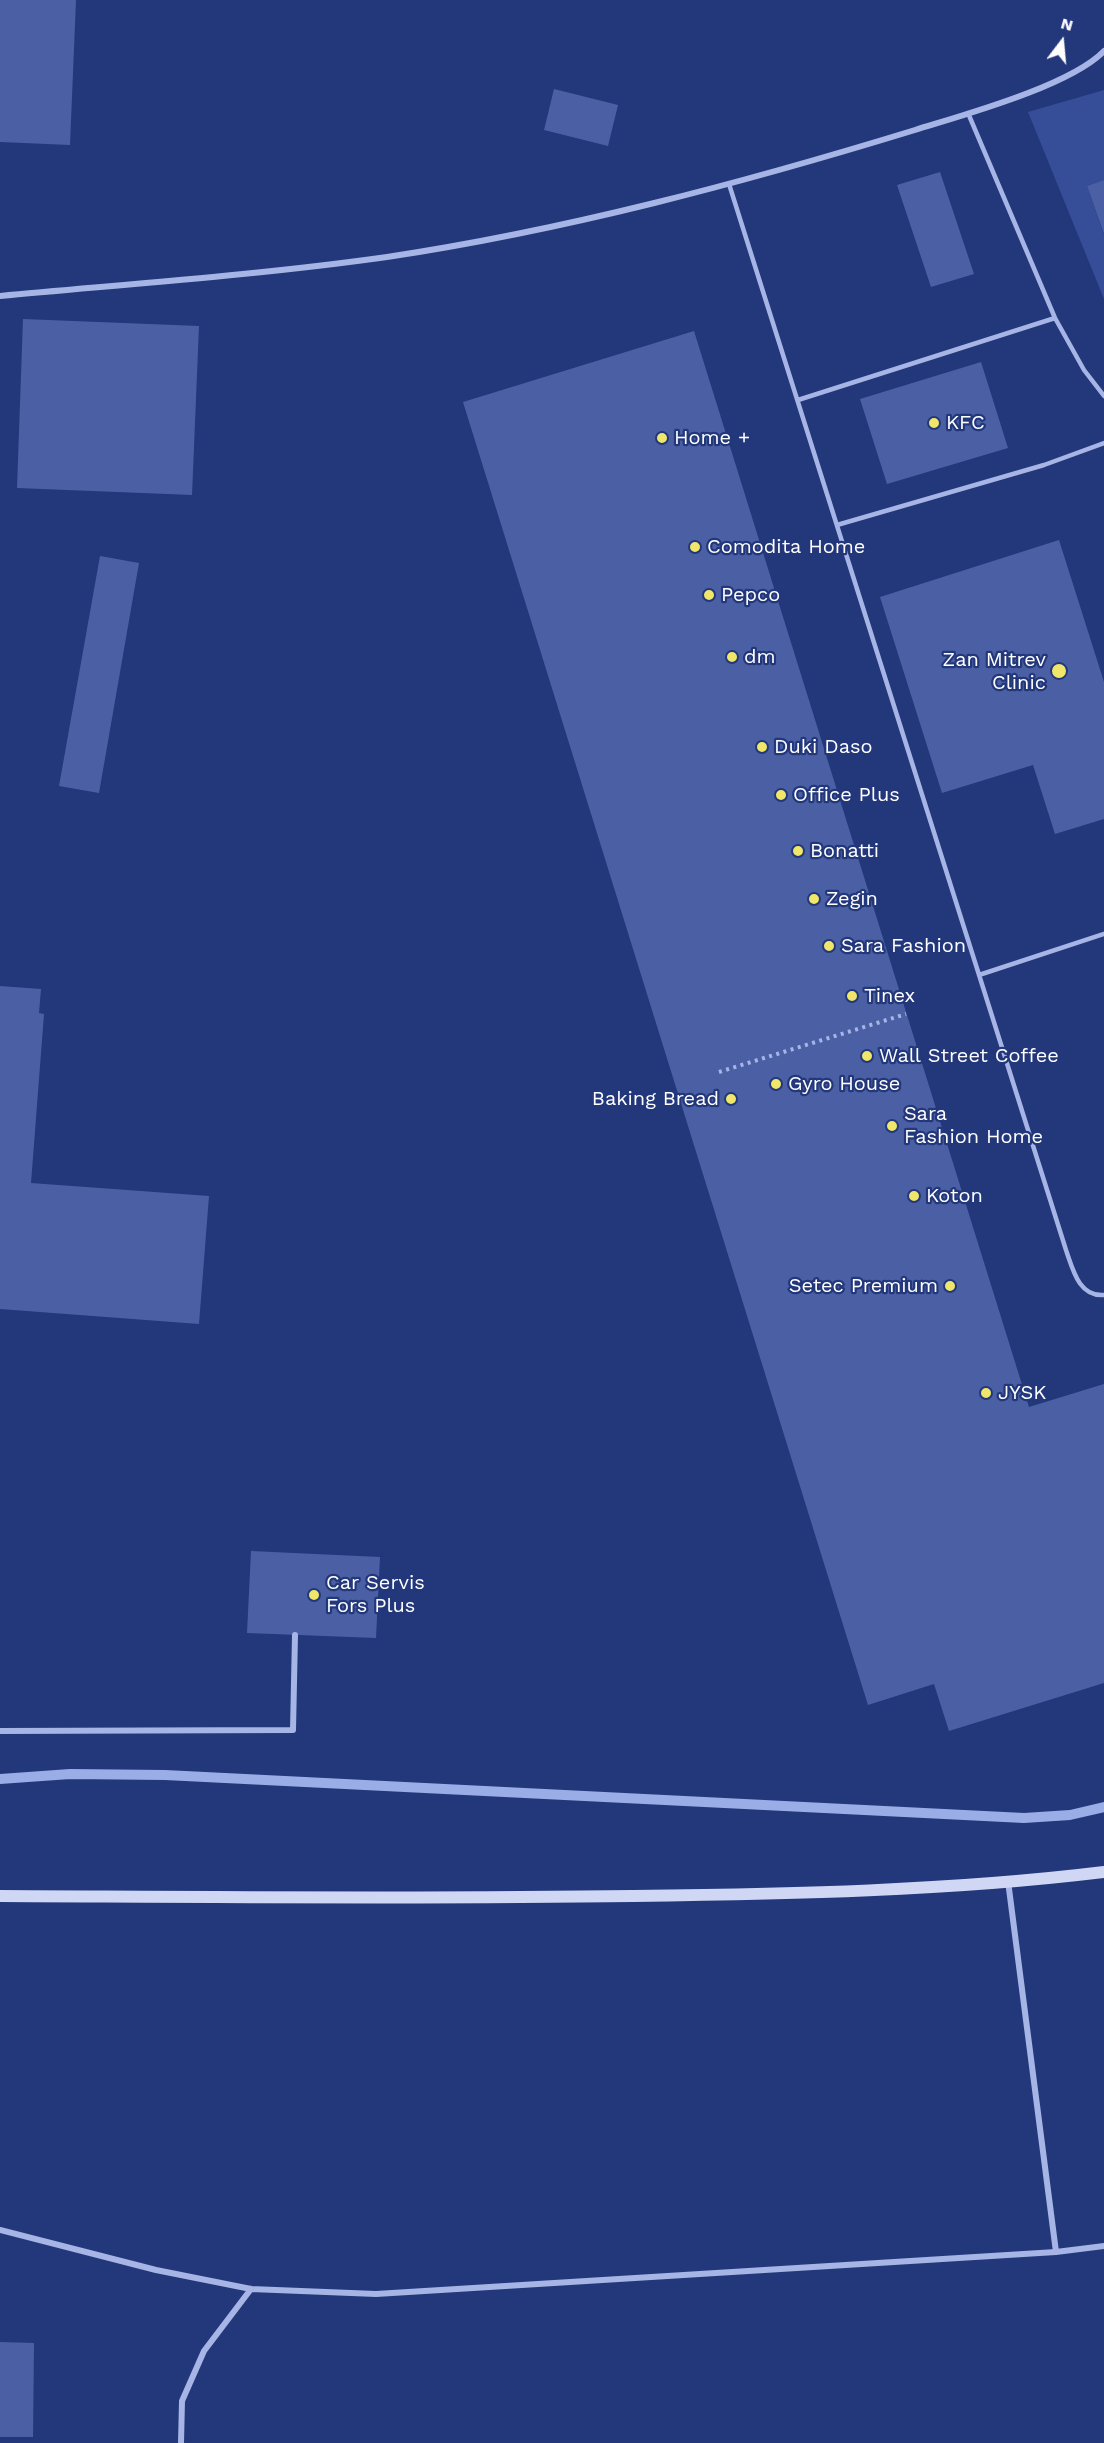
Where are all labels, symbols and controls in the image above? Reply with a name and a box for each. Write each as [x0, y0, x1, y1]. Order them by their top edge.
north arrow [1032, 12, 1092, 72]
text: N [1059, 13, 1075, 35]
place label: KFC [946, 411, 985, 435]
marker: KFC [927, 416, 941, 430]
place label: Home + [674, 426, 750, 450]
marker: Home + [655, 431, 669, 445]
place label: Comodita Home [707, 535, 865, 559]
marker: Comodita Home [688, 540, 702, 554]
place label: Pepco [721, 583, 780, 607]
marker: Pepco [702, 588, 716, 602]
place label: dm [744, 645, 776, 669]
place label: Zan Mitrev Clinic [943, 648, 1046, 695]
marker: dm [725, 650, 739, 664]
marker: Zan Mitrev Clinic [1050, 662, 1068, 680]
place label: Duki Daso [774, 735, 873, 759]
marker: Duki Daso [755, 740, 769, 754]
place label: Office Plus [793, 783, 900, 807]
marker: Office Plus [774, 788, 788, 802]
place label: Bonatti [810, 839, 879, 863]
marker: Bonatti [791, 844, 805, 858]
place label: Zegin [826, 887, 878, 911]
marker: Zegin [807, 892, 821, 906]
place label: Sara Fashion [841, 934, 966, 958]
marker: Sara Fashion [822, 939, 836, 953]
place label: Tinex [864, 984, 915, 1008]
marker: Tinex [845, 989, 859, 1003]
place label: Wall Street Coffee [879, 1044, 1059, 1068]
marker: Wall Street Coffee [860, 1049, 874, 1063]
place label: Gyro House [788, 1072, 900, 1096]
marker: Gyro House [769, 1077, 783, 1091]
place label: Baking Bread [592, 1087, 719, 1111]
marker: Baking Bread [724, 1092, 738, 1106]
place label: Sara Fashion Home [904, 1102, 1043, 1149]
marker: Sara Fashion Home [885, 1119, 899, 1133]
place label: Koton [926, 1184, 983, 1208]
marker: Koton [907, 1189, 921, 1203]
place label: Setec Premium [789, 1274, 938, 1298]
marker: Setec Premium [943, 1279, 957, 1293]
place label: JYSK [998, 1381, 1046, 1405]
marker: JYSK [979, 1386, 993, 1400]
place label: Car Servis Fors Plus [326, 1571, 425, 1618]
marker: Car Servis Fors Plus [307, 1588, 321, 1602]

